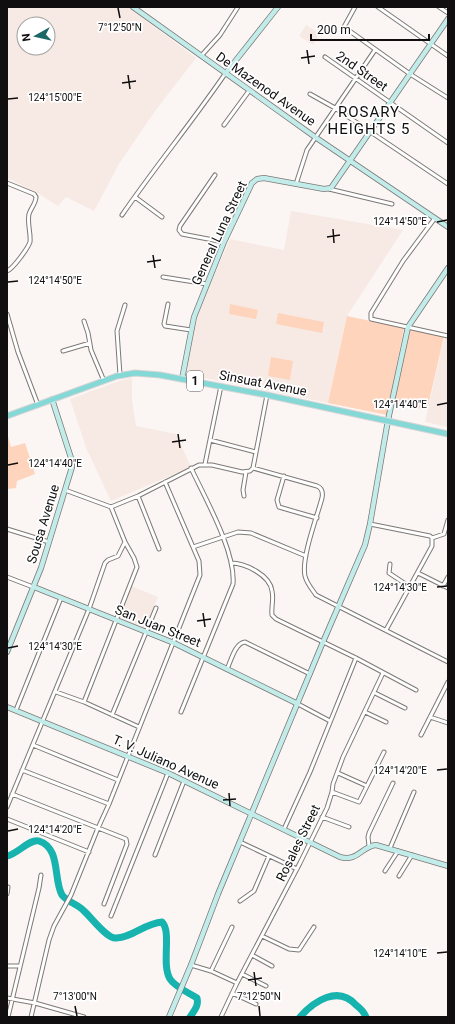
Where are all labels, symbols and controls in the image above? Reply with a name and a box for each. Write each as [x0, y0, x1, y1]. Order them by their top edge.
north arrow [16, 16, 56, 56]
scale bar [311, 16, 429, 42]
text: 7°12'50"N [98, 22, 142, 33]
text: 200 m [317, 23, 351, 37]
text: N [20, 32, 34, 42]
street label: 2nd Street [333, 48, 391, 94]
street label: De Mazenod Avenue [213, 49, 319, 129]
text: 124°15'00"E [28, 92, 82, 103]
district label: ROSARY HEIGHTS 5 [328, 103, 410, 138]
street label: General Luna Street [188, 179, 250, 287]
text: 124°14'50"E [373, 216, 427, 227]
text: 124°14'50"E [28, 275, 82, 286]
street label: Sinsuat Avenue [218, 367, 308, 399]
road number: 1 [187, 371, 203, 391]
text: 124°14'40"E [373, 399, 427, 410]
text: 124°14'40"E [28, 458, 82, 469]
street label: Sousa Avenue [24, 483, 62, 565]
text: 124°14'30"E [373, 582, 427, 593]
street label: San Juan Street [113, 602, 203, 650]
text: 124°14'30"E [28, 641, 82, 652]
street label: T. V. Juliano Avenue [111, 732, 221, 792]
text: 124°14'20"E [373, 765, 427, 776]
street label: Rosales Street [273, 802, 323, 884]
text: 124°14'20"E [28, 824, 82, 835]
text: 124°14'10"E [373, 948, 427, 959]
text: 7°13'00"N [53, 991, 97, 1002]
text: 7°12'50"N [237, 991, 281, 1002]

